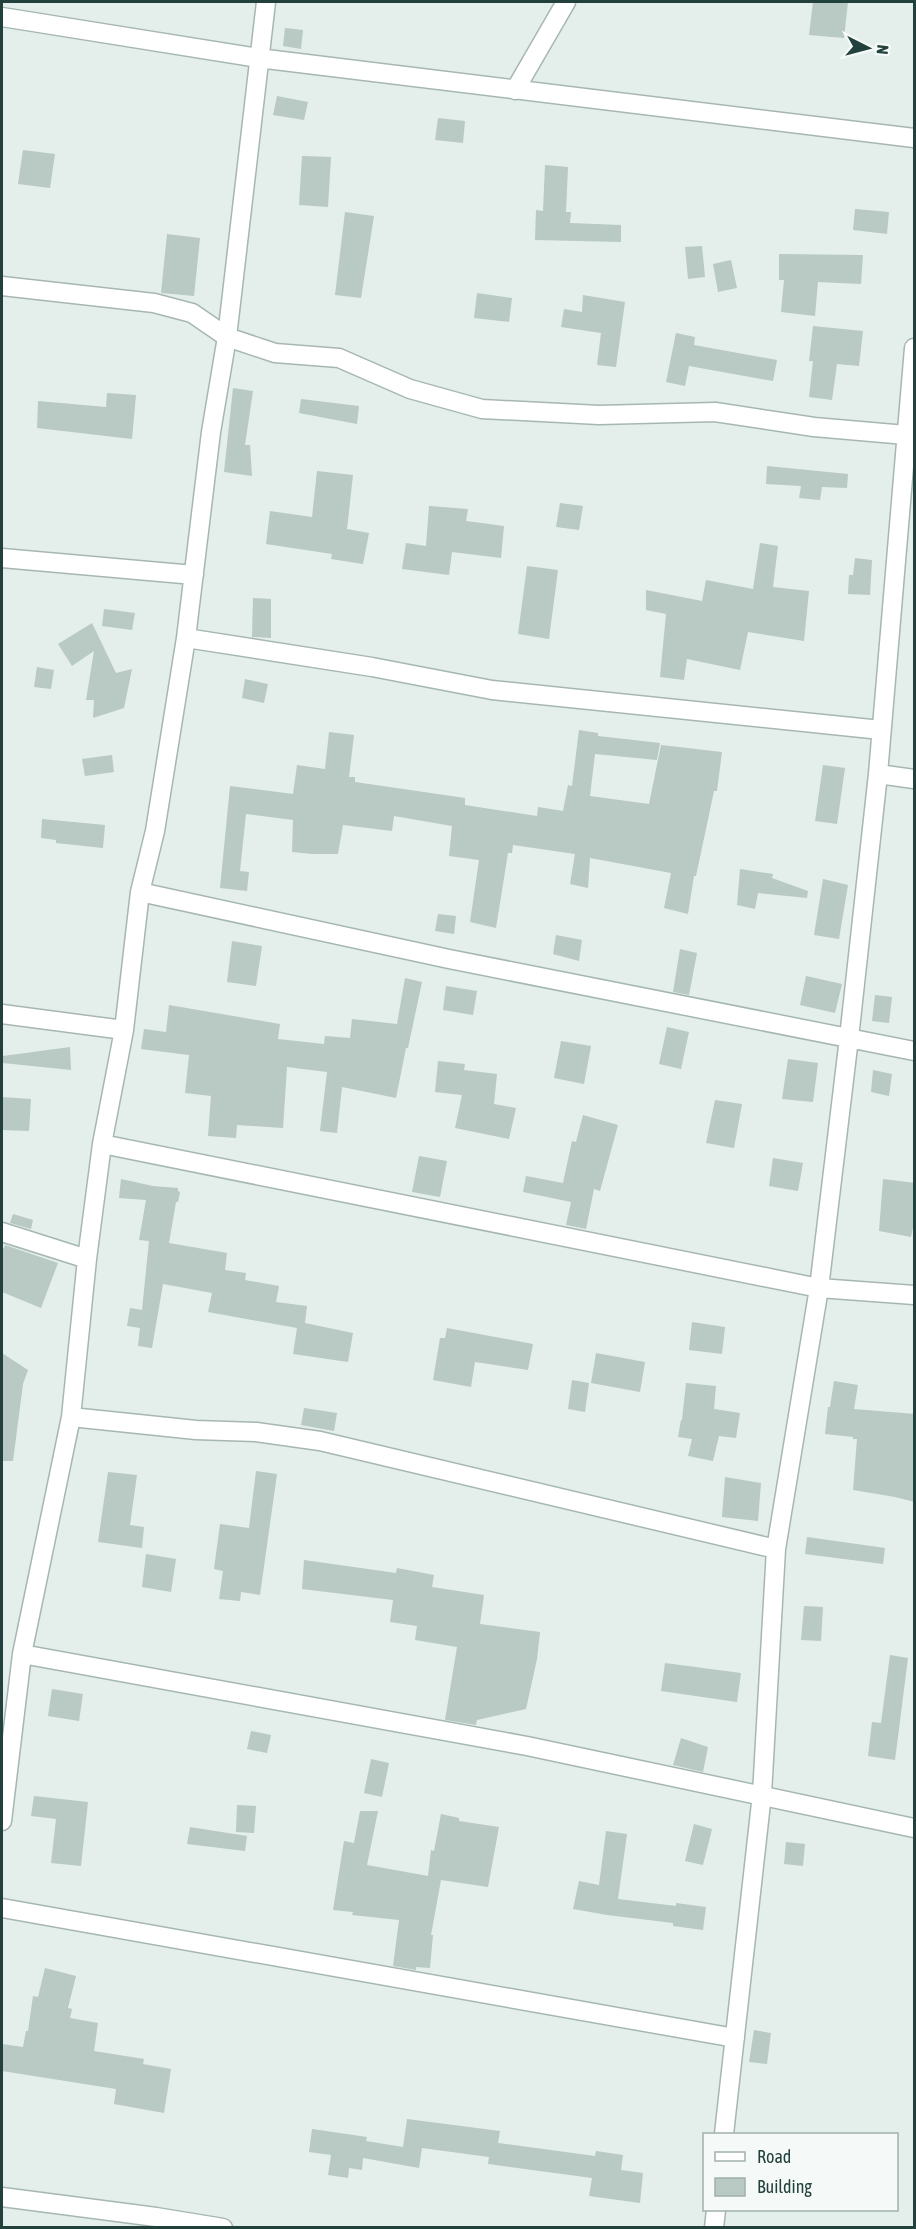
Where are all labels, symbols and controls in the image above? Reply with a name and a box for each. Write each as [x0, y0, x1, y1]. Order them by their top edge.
north arrow [838, 18, 898, 78]
text: N [873, 44, 892, 55]
legend [703, 2133, 898, 2211]
text: Road [757, 2146, 791, 2167]
text: Building [757, 2176, 812, 2197]

